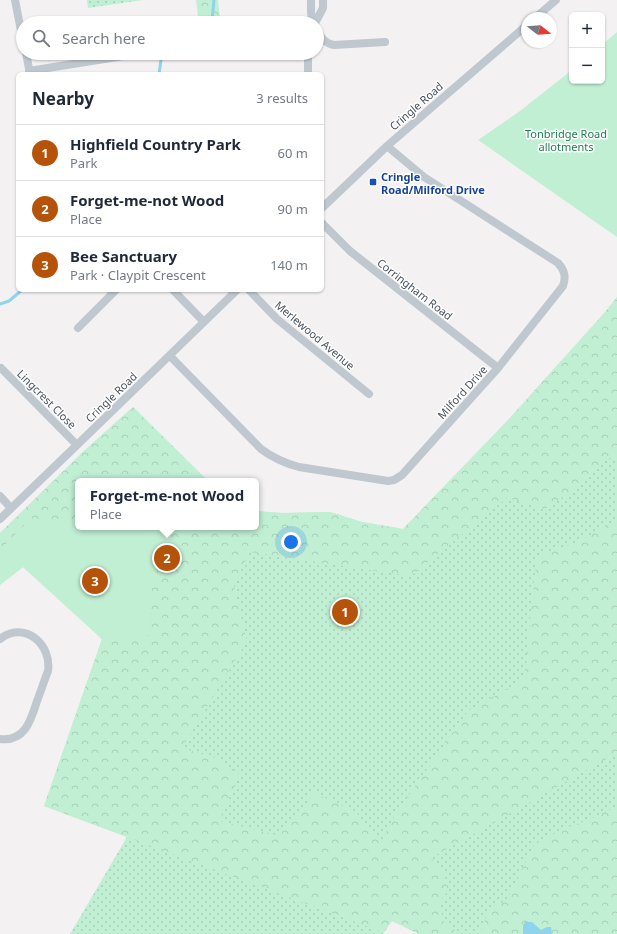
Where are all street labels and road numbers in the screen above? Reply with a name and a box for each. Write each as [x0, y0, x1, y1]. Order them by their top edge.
street label: Cringle Road [386, 79, 446, 133]
street label: Corringham Road [374, 255, 456, 323]
street label: Merlewood Avenue [272, 297, 358, 373]
street label: Milford Drive [434, 362, 490, 422]
street label: Lingcrest Close [14, 366, 80, 432]
street label: Cringle Road [82, 369, 140, 425]

